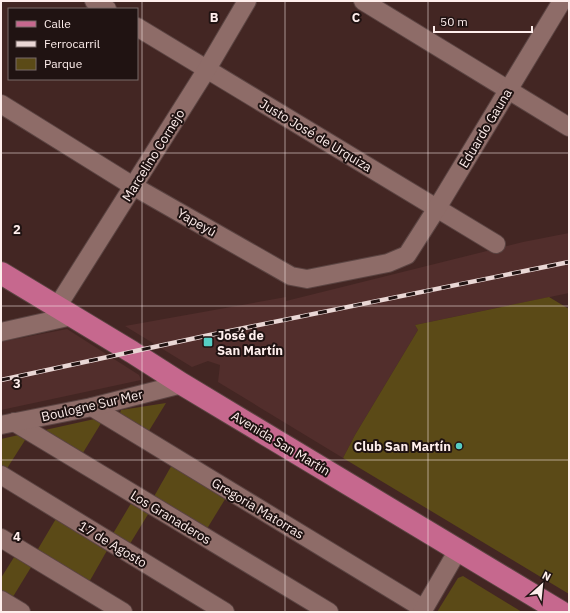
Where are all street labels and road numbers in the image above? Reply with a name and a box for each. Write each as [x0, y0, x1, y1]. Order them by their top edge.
street label: Eduardo Gauna [455, 85, 516, 171]
street label: Justo José de Urquiza [257, 95, 375, 176]
street label: Marcelino Cornejo [118, 106, 189, 205]
street label: Yapeyú [174, 204, 219, 240]
street label: Boulogne Sur Mer [40, 385, 145, 425]
street label: Avenida San Martín [228, 407, 333, 480]
street label: Gregoria Matorras [208, 474, 307, 543]
street label: Los Granaderos [127, 487, 214, 548]
street label: 17 de Agosto [75, 517, 150, 572]

